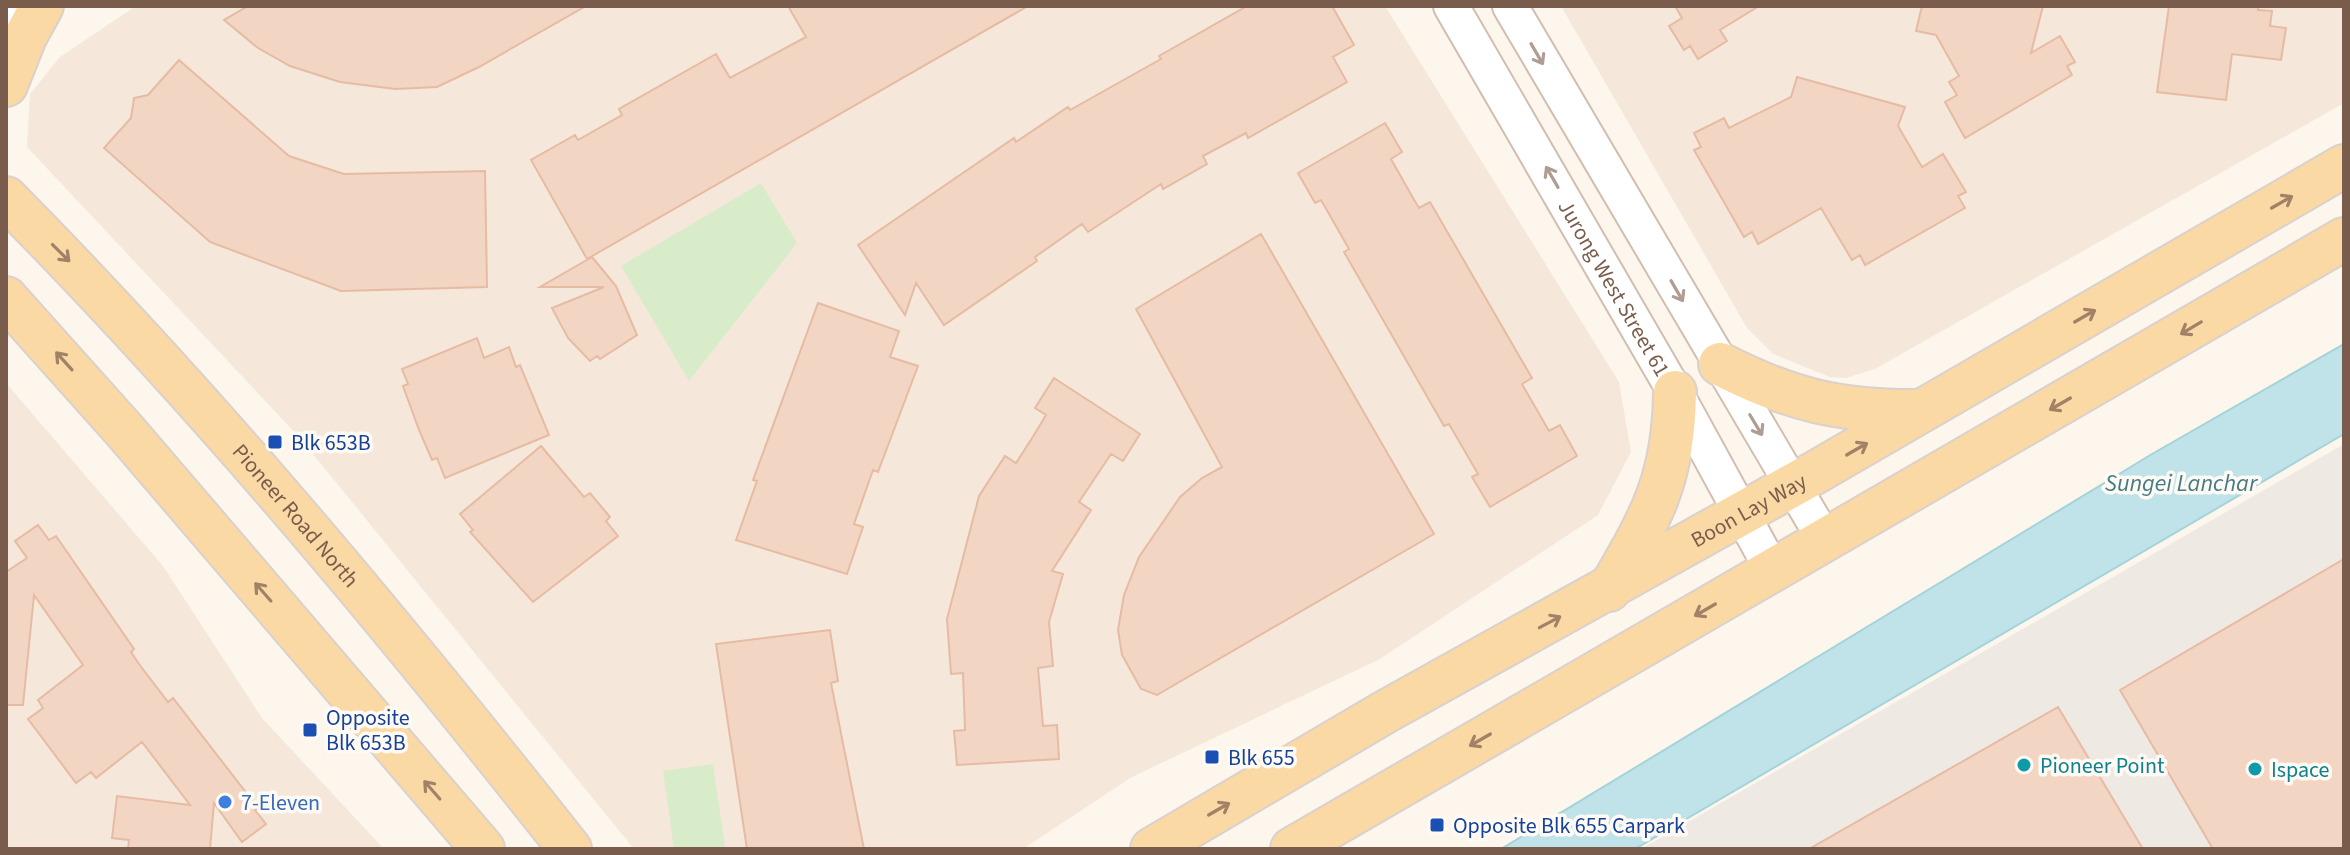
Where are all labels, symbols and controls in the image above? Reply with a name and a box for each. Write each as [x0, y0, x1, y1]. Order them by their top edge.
one-way arrow [1529, 42, 1545, 65]
one-way arrow [1544, 166, 1560, 189]
street label: Jurong West Street 61 [1550, 194, 1678, 383]
one-way arrow [2270, 194, 2294, 209]
one-way arrow [51, 243, 70, 262]
one-way arrow [1669, 279, 1685, 302]
one-way arrow [2073, 308, 2096, 324]
one-way arrow [2180, 320, 2203, 336]
one-way arrow [55, 352, 73, 372]
one-way arrow [2049, 397, 2073, 412]
one-way arrow [1748, 413, 1764, 436]
place label: Blk 653B [291, 427, 371, 459]
marker: Blk 653B [266, 433, 284, 451]
street label: Pioneer Road North [224, 437, 366, 595]
one-way arrow [1845, 440, 1868, 456]
street label: Boon Lay Way [1685, 465, 1813, 556]
water label: Sungei Lanchar [2105, 466, 2259, 501]
one-way arrow [254, 582, 272, 603]
one-way arrow [1694, 602, 1717, 618]
one-way arrow [1538, 614, 1561, 630]
place label: Opposite Blk 653B [326, 702, 410, 759]
marker: Opposite Blk 653B [301, 721, 319, 739]
one-way arrow [1469, 732, 1492, 748]
place label: Blk 655 [1228, 742, 1295, 774]
marker: Blk 655 [1203, 748, 1221, 766]
place label: Pioneer Point [2040, 750, 2165, 782]
place label: Ispace [2271, 754, 2330, 786]
marker: Pioneer Point [2015, 756, 2033, 774]
marker: Ispace [2246, 760, 2264, 778]
one-way arrow [423, 780, 441, 800]
place label: 7-Eleven [241, 787, 320, 819]
marker: 7-Eleven [216, 793, 234, 811]
one-way arrow [1207, 801, 1230, 817]
place label: Opposite Blk 655 Carpark [1453, 810, 1685, 842]
marker: Opposite Blk 655 Carpark [1428, 816, 1446, 834]

